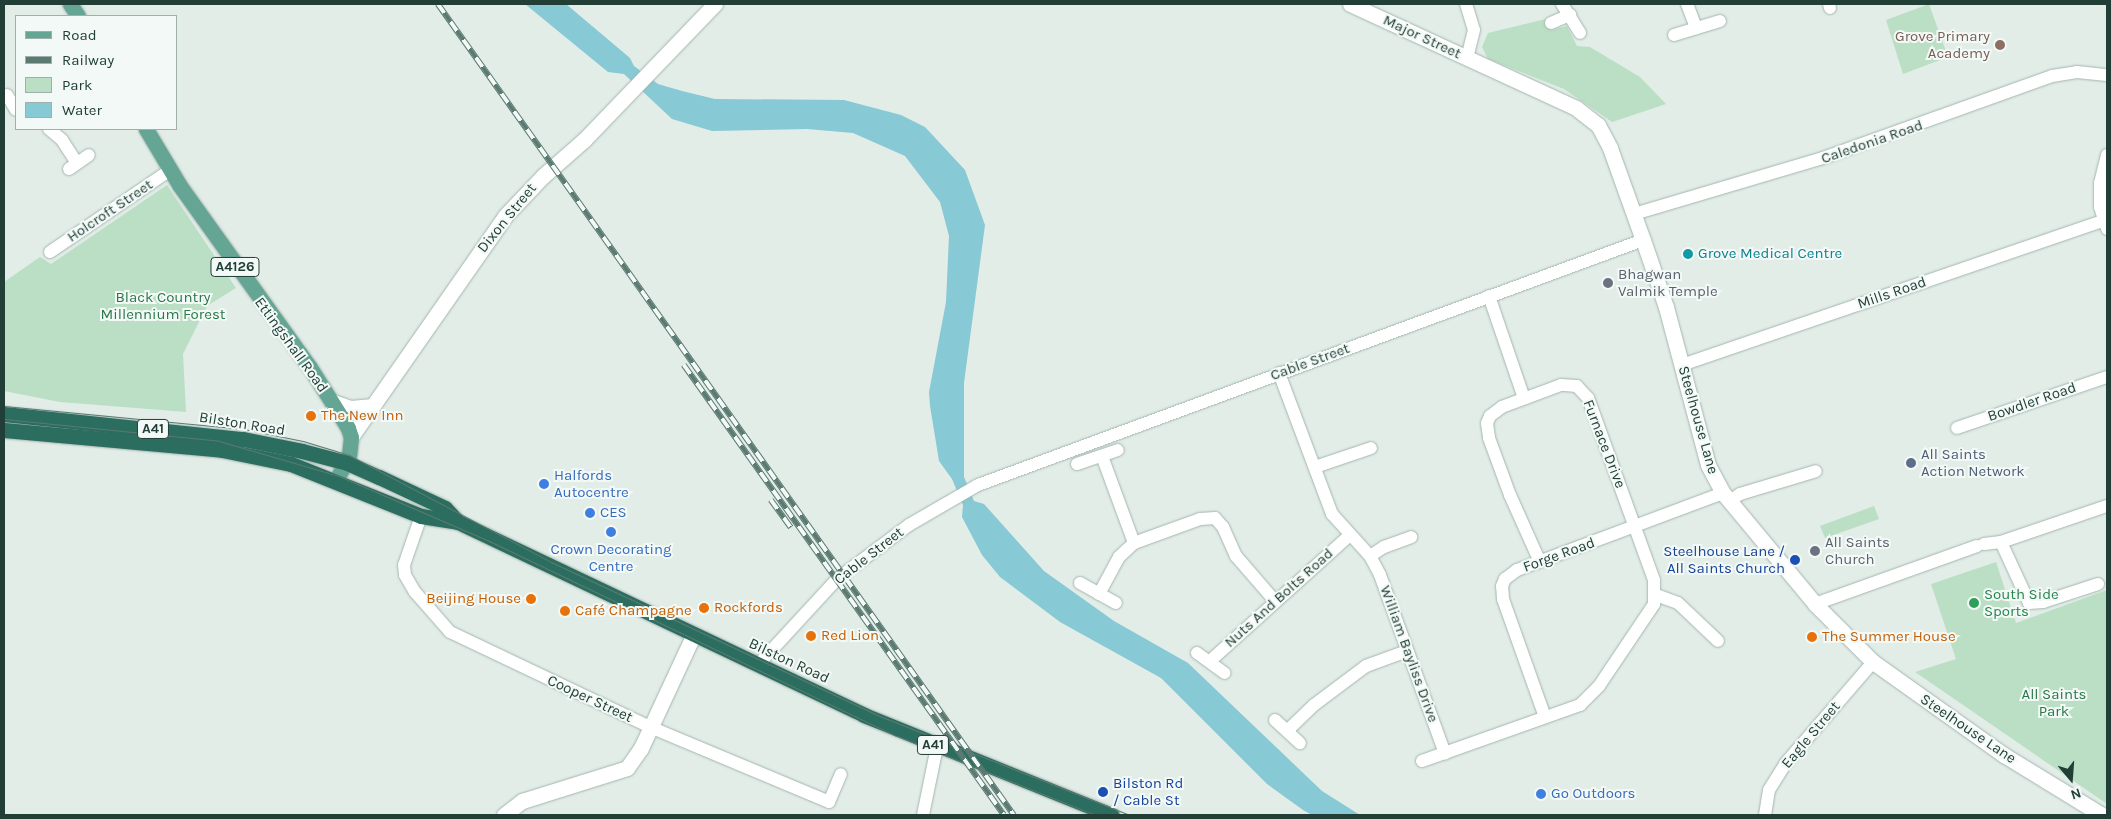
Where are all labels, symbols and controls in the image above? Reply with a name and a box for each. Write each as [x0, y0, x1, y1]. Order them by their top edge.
street label: Major Street [1380, 11, 1464, 63]
legend [15, 15, 178, 130]
text: Road [62, 26, 97, 44]
place label: Grove Primary Academy [1895, 27, 1990, 62]
marker: Grove Primary Academy [1994, 39, 2006, 51]
text: Railway [62, 51, 114, 69]
text: Park [62, 76, 92, 94]
text: Water [62, 101, 102, 119]
street label: Caledonia Road [1819, 116, 1925, 168]
street label: Holcroft Street [64, 176, 156, 246]
street label: Dixon Street [474, 180, 540, 256]
place label: Grove Medical Centre [1698, 245, 1842, 263]
marker: Grove Medical Centre [1682, 248, 1694, 260]
road number: A4126 [210, 256, 260, 278]
place label: Bhagwan Valmik Temple [1618, 265, 1718, 300]
street label: Mills Road [1855, 273, 1929, 313]
marker: Bhagwan Valmik Temple [1602, 277, 1614, 289]
park label: Black Country Millennium Forest [101, 288, 225, 323]
street label: Ettingshall Road [250, 294, 332, 396]
street label: Cable Street [1268, 339, 1352, 385]
street label: Steelhouse Lane [1674, 364, 1722, 476]
street label: Bowdler Road [1985, 378, 2079, 426]
street label: Furnace Drive [1579, 397, 1629, 491]
place label: The New Inn [321, 407, 404, 425]
street label: Bilston Road [198, 408, 286, 440]
marker: The New Inn [305, 410, 317, 422]
road number: A41 [137, 418, 169, 440]
place label: All Saints Action Network [1921, 445, 2025, 480]
marker: All Saints Action Network [1905, 457, 1917, 469]
place label: Halfords Autocentre [554, 466, 629, 501]
marker: Halfords Autocentre [538, 478, 550, 490]
place label: CES [600, 504, 627, 522]
marker: CES [584, 507, 596, 519]
street label: Cable Street [831, 523, 907, 589]
marker: Crown Decorating Centre [605, 526, 617, 538]
place label: All Saints Church [1825, 533, 1890, 568]
street label: Forge Road [1521, 534, 1597, 576]
place label: Crown Decorating Centre [550, 540, 672, 575]
place label: Steelhouse Lane / All Saints Church [1663, 542, 1785, 577]
street label: Nuts And Bolts Road [1221, 545, 1337, 651]
marker: All Saints Church [1809, 545, 1821, 557]
marker: Steelhouse Lane / All Saints Church [1789, 554, 1801, 566]
street label: William Bayliss Drive [1376, 583, 1442, 725]
place label: South Side Sports [1984, 585, 2059, 620]
place label: Beijing House [426, 590, 521, 608]
marker: Beijing House [525, 593, 537, 605]
marker: South Side Sports [1968, 597, 1980, 609]
place label: Rockfords [714, 599, 783, 617]
place label: Café Champagne [575, 602, 692, 620]
marker: Rockfords [698, 602, 710, 614]
marker: Café Champagne [559, 605, 571, 617]
place label: Red Lion [821, 627, 879, 645]
place label: The Summer House [1822, 628, 1956, 646]
marker: Red Lion [805, 630, 817, 642]
marker: The Summer House [1806, 631, 1818, 643]
street label: Bilston Road [746, 634, 832, 688]
street label: Cooper Street [544, 671, 636, 727]
park label: All Saints Park [2022, 685, 2086, 720]
street label: Steelhouse Lane [1917, 690, 2019, 768]
street label: Eagle Street [1778, 698, 1844, 772]
road number: A41 [917, 734, 949, 756]
north arrow [2046, 754, 2096, 804]
place label: Bilston Rd / Cable St [1113, 774, 1183, 809]
text: N [2068, 784, 2083, 803]
place label: Go Outdoors [1551, 785, 1635, 803]
marker: Bilston Rd / Cable St [1097, 786, 1109, 798]
marker: Go Outdoors [1535, 788, 1547, 800]

